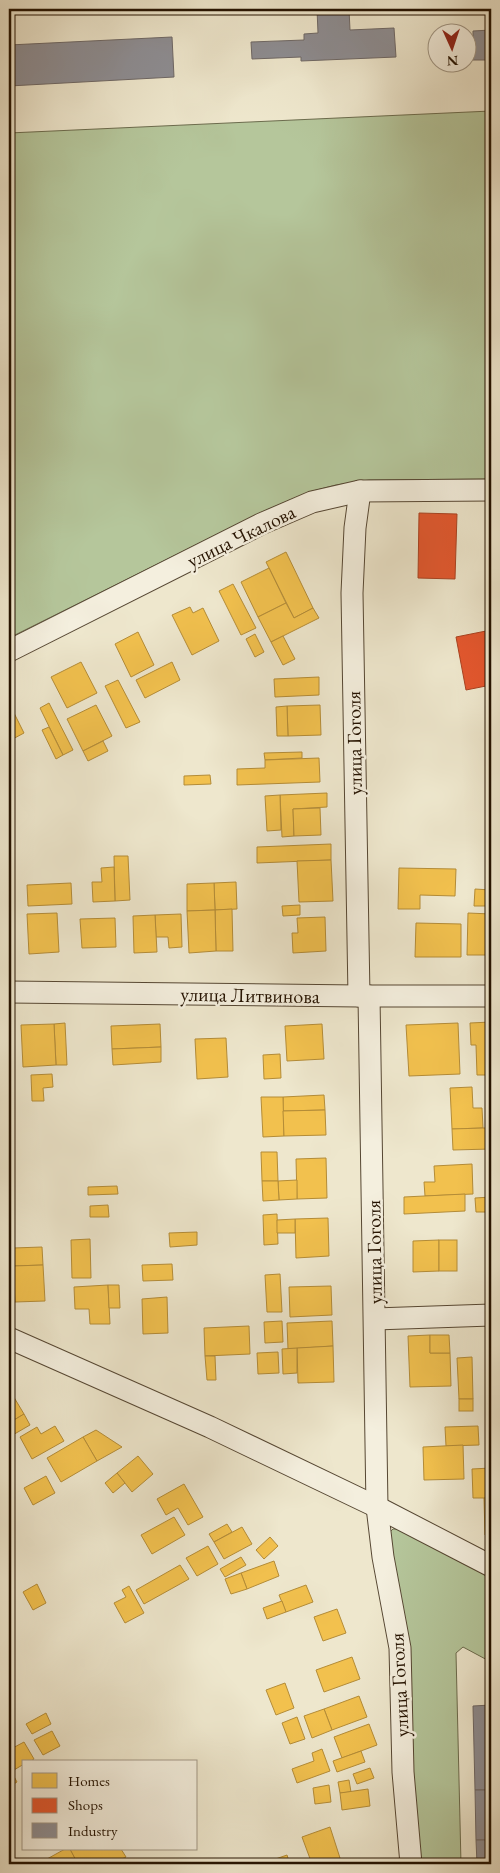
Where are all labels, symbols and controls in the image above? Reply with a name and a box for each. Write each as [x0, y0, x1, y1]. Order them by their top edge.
north arrow [428, 22, 478, 72]
text: N [446, 52, 459, 70]
street label: улица Чкалова [183, 499, 300, 573]
street label: улица Гоголя [340, 691, 368, 795]
street label: улица Литвинова [180, 981, 320, 1009]
street label: улица Гоголя [360, 1200, 388, 1304]
street label: улица Гоголя [383, 1632, 415, 1738]
legend [22, 1760, 198, 1850]
text: Homes [68, 1771, 110, 1790]
text: Shops [68, 1795, 103, 1814]
text: Industry [68, 1821, 118, 1840]

